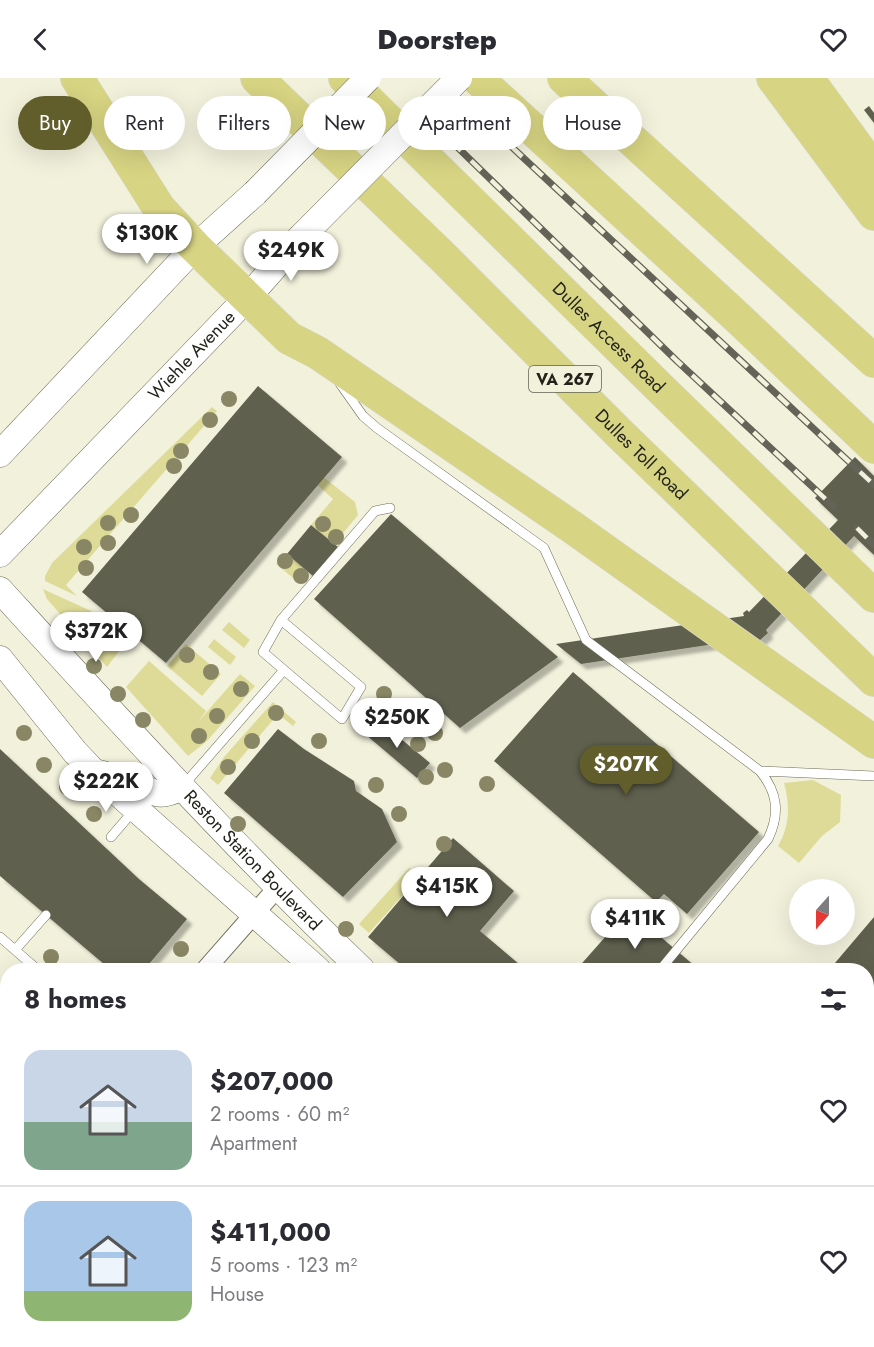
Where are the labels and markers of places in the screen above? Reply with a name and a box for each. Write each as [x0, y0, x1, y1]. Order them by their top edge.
pin: $130K [105, 214, 189, 265]
pin: $249K [249, 231, 333, 282]
pin: $372K [54, 612, 138, 663]
pin: $250K [355, 698, 439, 749]
pin: $207K [584, 745, 668, 796]
pin: $222K [64, 762, 148, 813]
pin: $415K [405, 867, 489, 918]
pin: $411K [593, 899, 677, 950]

